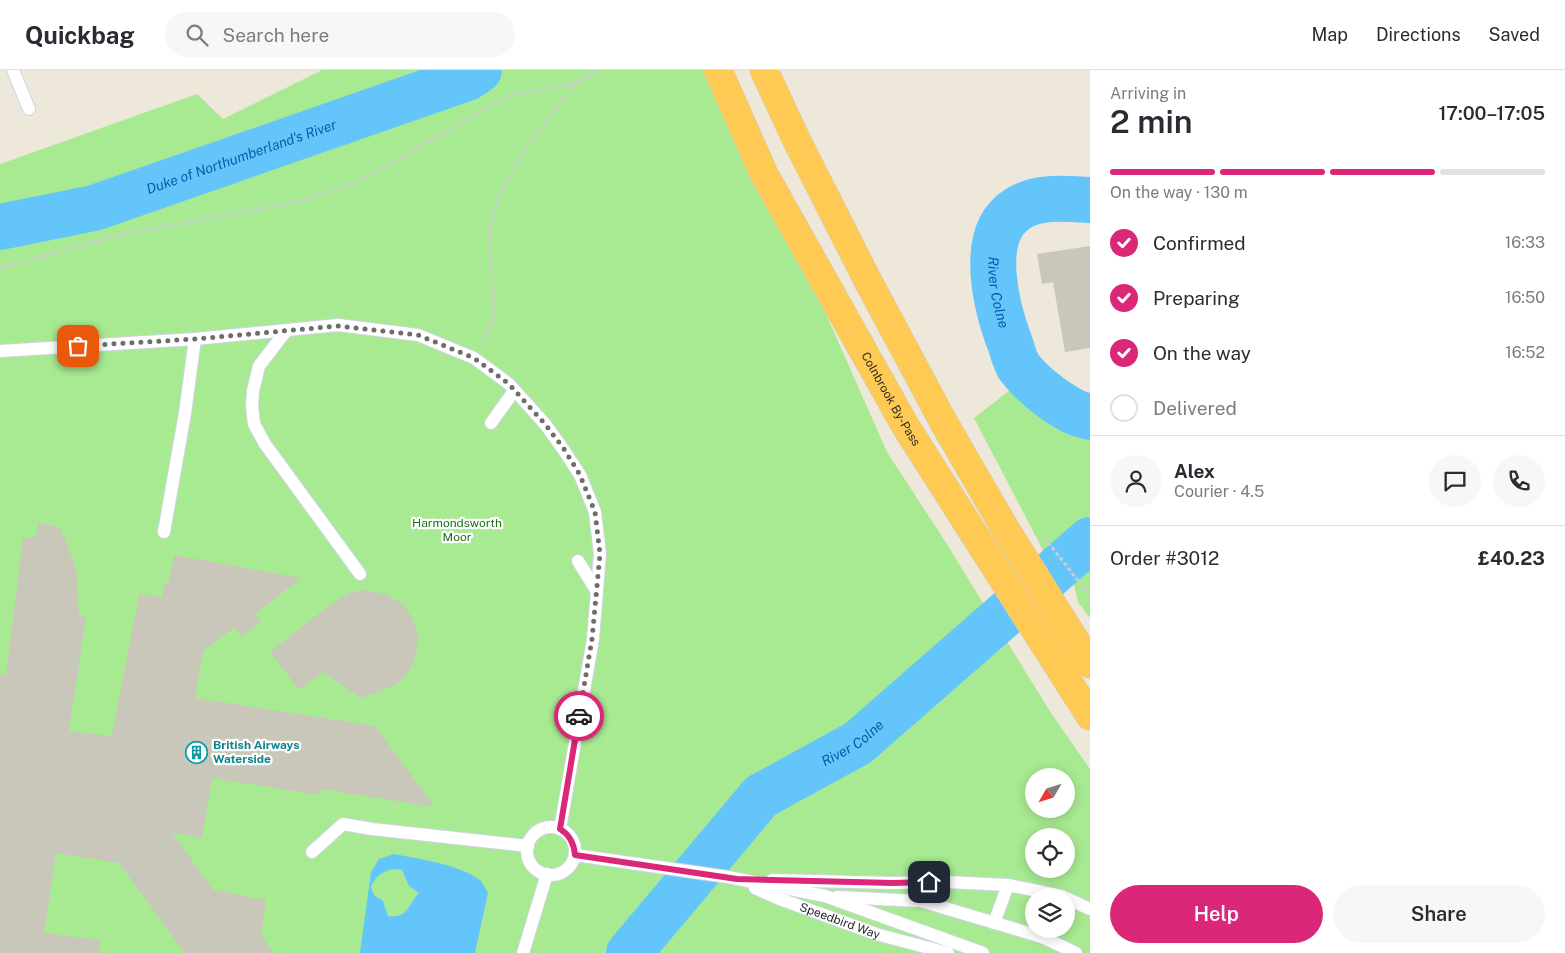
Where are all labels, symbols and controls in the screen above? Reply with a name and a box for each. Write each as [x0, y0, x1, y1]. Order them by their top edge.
search box [165, 12, 515, 57]
text: Quickbag [25, 21, 135, 49]
icon: search [183, 21, 211, 49]
text: Search here [223, 24, 329, 46]
text: Map [1311, 24, 1348, 45]
text: Directions [1376, 24, 1461, 45]
text: Saved [1489, 24, 1540, 45]
text: Arriving in [1110, 84, 1186, 103]
text: 17:00–17:05 [1438, 102, 1545, 124]
text: 2 min [1110, 103, 1193, 140]
water label: Duke of Northumberland's River [144, 116, 339, 197]
text: On the way · 130 m [1110, 183, 1248, 202]
icon: check [1110, 229, 1138, 257]
text: Confirmed [1153, 232, 1246, 254]
text: 16:33 [1505, 233, 1545, 252]
water label: River Colne [985, 257, 1012, 330]
icon: check [1110, 284, 1138, 312]
text: Preparing [1153, 287, 1240, 309]
text: 16:50 [1505, 288, 1545, 307]
pin [57, 325, 99, 367]
icon: bag [64, 332, 92, 360]
icon: check [1110, 339, 1138, 367]
text: On the way [1153, 342, 1251, 364]
text: 16:52 [1505, 343, 1545, 362]
street label: Colnbrook By-Pass [858, 350, 923, 449]
text: Delivered [1153, 397, 1237, 419]
button: person [1110, 455, 1162, 507]
button: chat [1429, 455, 1481, 507]
button: phone [1493, 455, 1545, 507]
text: Alex [1174, 460, 1215, 482]
text: Courier · 4.5 [1174, 482, 1264, 501]
park label: Harmondsworth Moor [412, 516, 502, 544]
text: Order #3012 [1110, 547, 1219, 569]
text: £40.23 [1478, 547, 1545, 569]
courier [554, 691, 604, 741]
icon: car [565, 702, 593, 730]
water label: River Colne [819, 716, 887, 769]
place label: British Airways Waterside [213, 738, 299, 766]
building icon: British Airways Waterside [185, 740, 209, 764]
north arrow [1025, 768, 1075, 818]
map controls [1025, 768, 1075, 938]
button: locate [1025, 828, 1075, 878]
pin [908, 861, 950, 903]
icon: home [915, 868, 943, 896]
button: Help [1110, 885, 1323, 943]
button: Share [1333, 885, 1545, 943]
button: layers [1025, 888, 1075, 938]
street label: Speedbird Way [798, 900, 882, 942]

